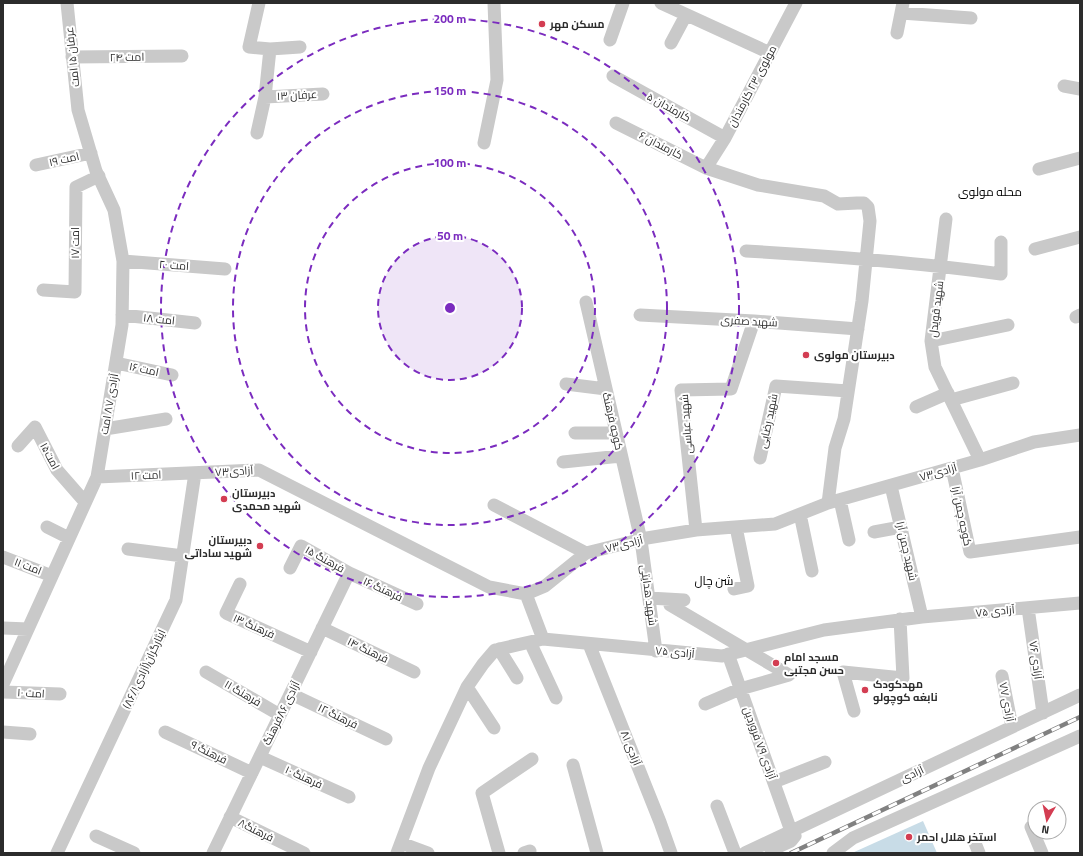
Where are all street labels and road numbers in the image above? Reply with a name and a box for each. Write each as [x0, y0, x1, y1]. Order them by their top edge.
street label: عرفان ۱۵ امت [61, 26, 83, 88]
street label: مولوی ۲۳ کارمندان [724, 42, 780, 130]
street label: امت ۲۴ [110, 49, 144, 65]
street label: عرفان ۱۳ [276, 86, 318, 104]
street label: کارمندان ۵ [644, 88, 694, 126]
street label: کارمندان ۶ [636, 127, 686, 163]
street label: امت ۱۹ [47, 148, 81, 170]
street label: امت ۱۷ [67, 227, 83, 259]
street label: امت ۲۰ [158, 256, 190, 274]
street label: شهید قویدل [925, 280, 947, 338]
street label: امت ۱۸ [142, 309, 176, 329]
street label: شهید صفری [720, 312, 778, 330]
street label: امت ۱۶ [128, 358, 160, 380]
street label: آزادی ۸۷ امت [96, 372, 122, 436]
street label: کوچه فرهنگ [599, 390, 627, 452]
street label: شهید رضایی [754, 392, 782, 450]
street label: شهید عباسی [676, 394, 696, 454]
street label: امت۱۵ [36, 440, 64, 472]
street label: آزادی۷۳ [917, 459, 959, 485]
street label: آزادی۷۳ [214, 462, 254, 480]
street label: امت ۱۲ [130, 466, 162, 484]
street label: کوچه چمن آرا [948, 485, 976, 547]
street label: شهید چمن آرا [892, 520, 922, 582]
street label: آزادی۷۳ [603, 532, 645, 556]
street label: فرهنگ ۱۵ [302, 542, 348, 576]
street label: امت ۱۱ [12, 553, 44, 579]
street label: شهید هدایتی [637, 563, 661, 627]
street label: فرهنگ ۱۶ [361, 573, 405, 605]
street label: آزادی ۷۵ [975, 601, 1015, 621]
street label: فرهنگ ۱۳ [231, 610, 277, 642]
street label: ایثارگران(آزادی۸۶/۱) [119, 627, 169, 711]
street label: فرهنگ ۱۴ [345, 633, 391, 667]
street label: آزادی ۷۶ [1025, 640, 1047, 680]
street label: آزادی ۷۵ [655, 642, 695, 662]
street label: فرهنگ ۱۱ [222, 676, 264, 710]
street label: آزادی ۸۶فرهنگ [259, 678, 303, 748]
street label: آزادی ۷۷ [995, 681, 1019, 723]
street label: امت ۱۰ [17, 684, 45, 702]
street label: فرهنگ ۱۲ [315, 699, 361, 733]
street label: آزادی ۷۹ فروردین [739, 704, 781, 782]
street label: آزادی ۸۱ [617, 728, 645, 768]
street label: فرهنگ ۹ [188, 736, 230, 768]
street label: فرهنگ ۱۰ [283, 762, 325, 792]
street label: آزادی [898, 762, 926, 786]
street label: فرهنگ۸ [235, 815, 277, 845]

